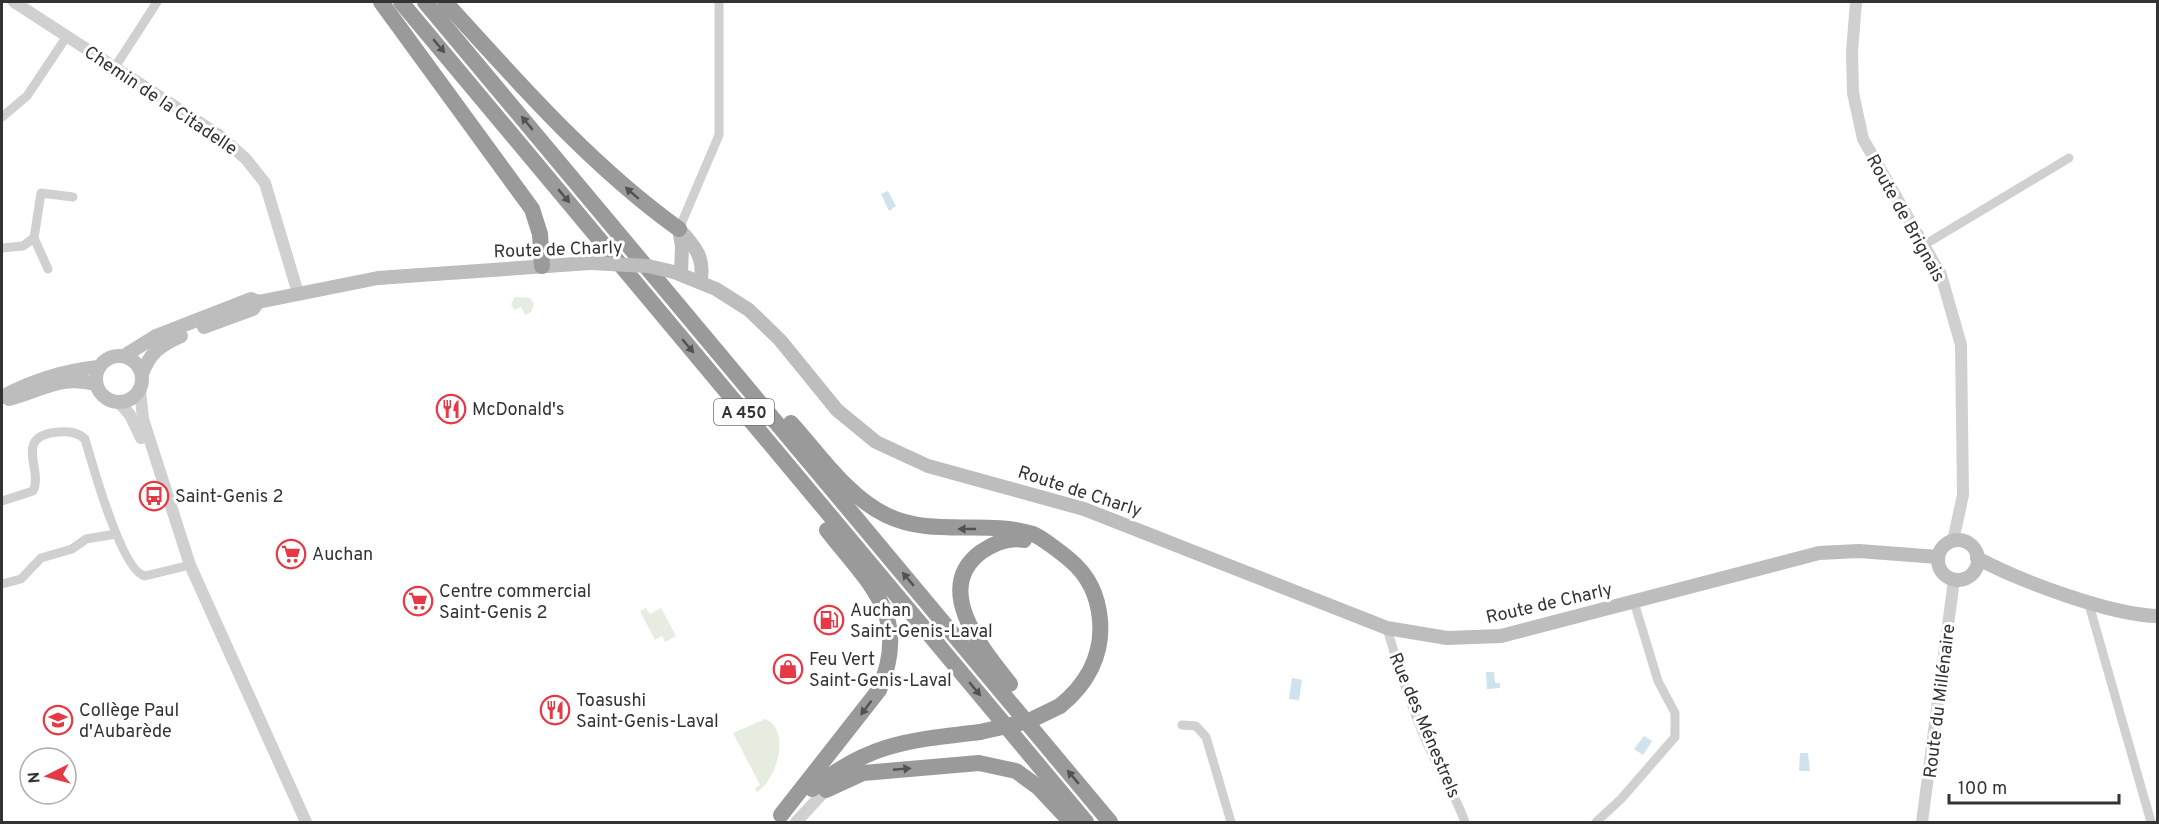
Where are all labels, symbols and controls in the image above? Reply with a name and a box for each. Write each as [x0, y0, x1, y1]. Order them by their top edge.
one-way arrow [432, 39, 444, 54]
street label: Chemin de la Citadelle [79, 41, 241, 161]
one-way arrow [520, 115, 533, 131]
street label: Route de Brignais [1860, 151, 1949, 287]
one-way arrow [625, 186, 640, 200]
one-way arrow [557, 188, 570, 204]
street label: Route de Charly [493, 237, 623, 264]
one-way arrow [682, 338, 695, 354]
restaurant icon: McDonald's [435, 393, 467, 425]
place label: McDonald's [472, 399, 564, 422]
road number: A 450 [714, 399, 774, 425]
street label: Route de Charly [1015, 462, 1144, 523]
bus stop icon: Saint-Genis 2 [138, 480, 170, 512]
place label: Saint-Genis 2 [175, 486, 284, 509]
one-way arrow [958, 524, 977, 533]
supermarket icon: Auchan [275, 538, 307, 570]
place label: Auchan [312, 544, 373, 567]
one-way arrow [902, 572, 915, 587]
street label: Route de Charly [1484, 579, 1615, 630]
place label: Centre commercial Saint-Genis 2 [439, 581, 591, 625]
supermarket icon: Centre commercial Saint-Genis 2 [402, 585, 434, 617]
place label: Auchan Saint-Genis-Laval [850, 600, 993, 644]
fuel station icon: Auchan Saint-Genis-Laval [813, 604, 845, 636]
street label: Route du Millénaire [1920, 623, 1961, 780]
place label: Feu Vert Saint-Genis-Laval [809, 649, 952, 693]
street label: Rue des Ménestrels [1383, 649, 1465, 802]
shop icon: Feu Vert Saint-Genis-Laval [772, 653, 804, 685]
one-way arrow [968, 681, 981, 696]
place label: Toasushi Saint-Genis-Laval [576, 690, 719, 734]
restaurant icon: Toasushi Saint-Genis-Laval [539, 694, 571, 726]
place label: Collège Paul d'Aubarède [79, 700, 179, 744]
one-way arrow [860, 700, 872, 716]
school or university icon: Collège Paul d'Aubarède [42, 704, 74, 736]
north arrow [18, 746, 78, 806]
one-way arrow [892, 764, 911, 773]
scale bar [1949, 767, 2118, 805]
one-way arrow [1066, 769, 1079, 785]
text: N [25, 771, 46, 784]
text: 100 m [1958, 778, 2007, 801]

